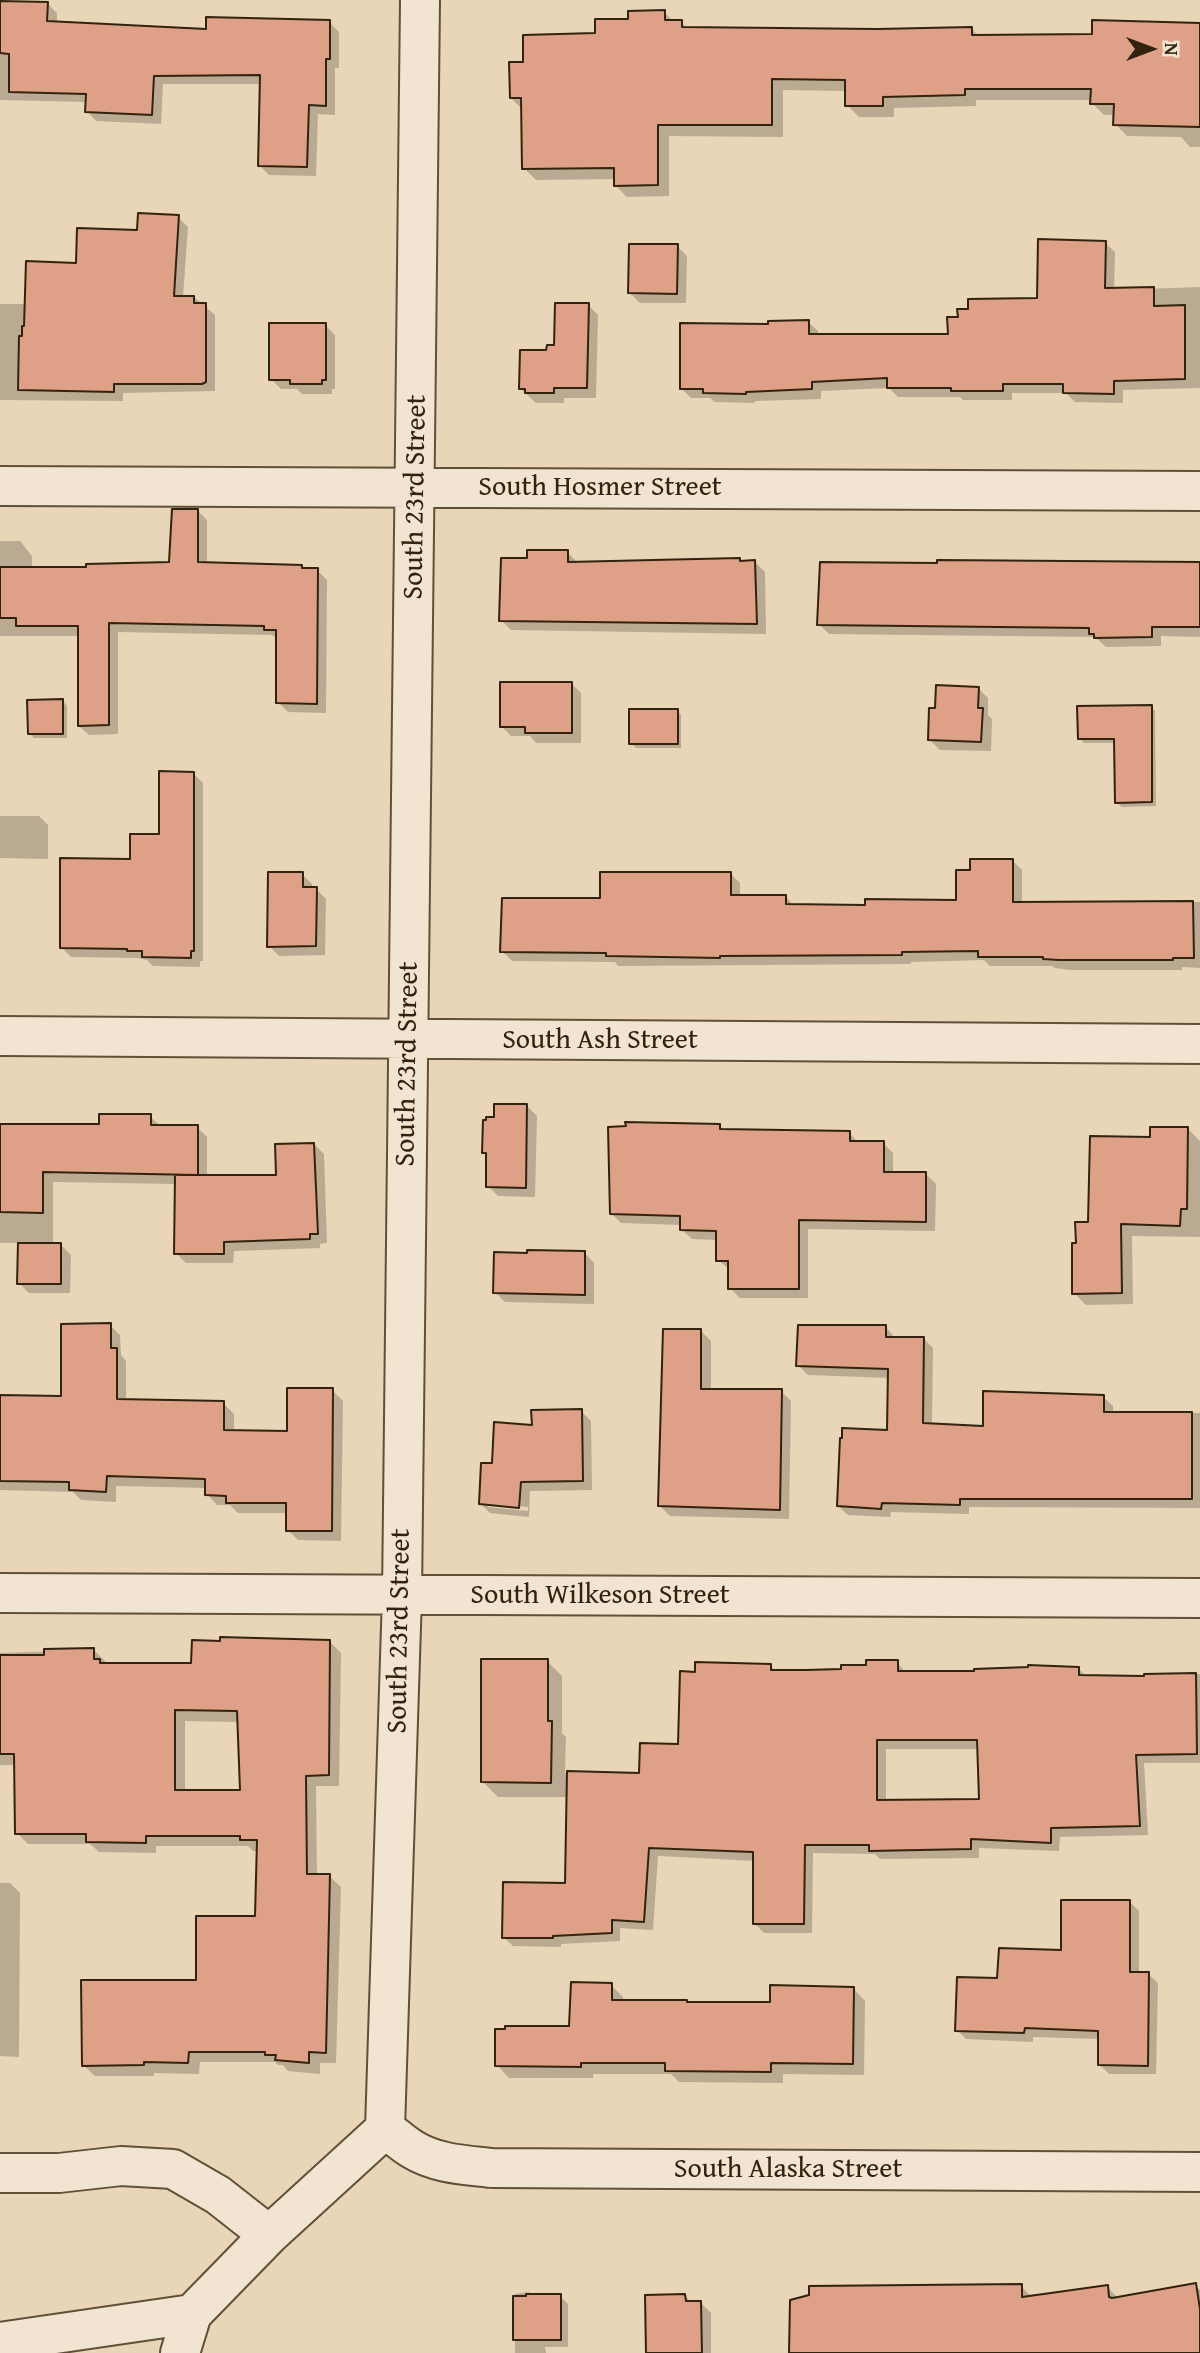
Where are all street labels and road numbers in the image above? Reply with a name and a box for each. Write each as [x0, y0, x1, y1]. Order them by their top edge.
street label: South 23rd Street [397, 394, 435, 600]
street label: South Hosmer Street [478, 471, 722, 505]
street label: South 23rd Street [389, 961, 427, 1167]
street label: South Ash Street [502, 1024, 698, 1058]
street label: South 23rd Street [381, 1528, 419, 1734]
street label: South Wilkeson Street [470, 1579, 730, 1613]
street label: South Alaska Street [674, 2153, 902, 2187]

